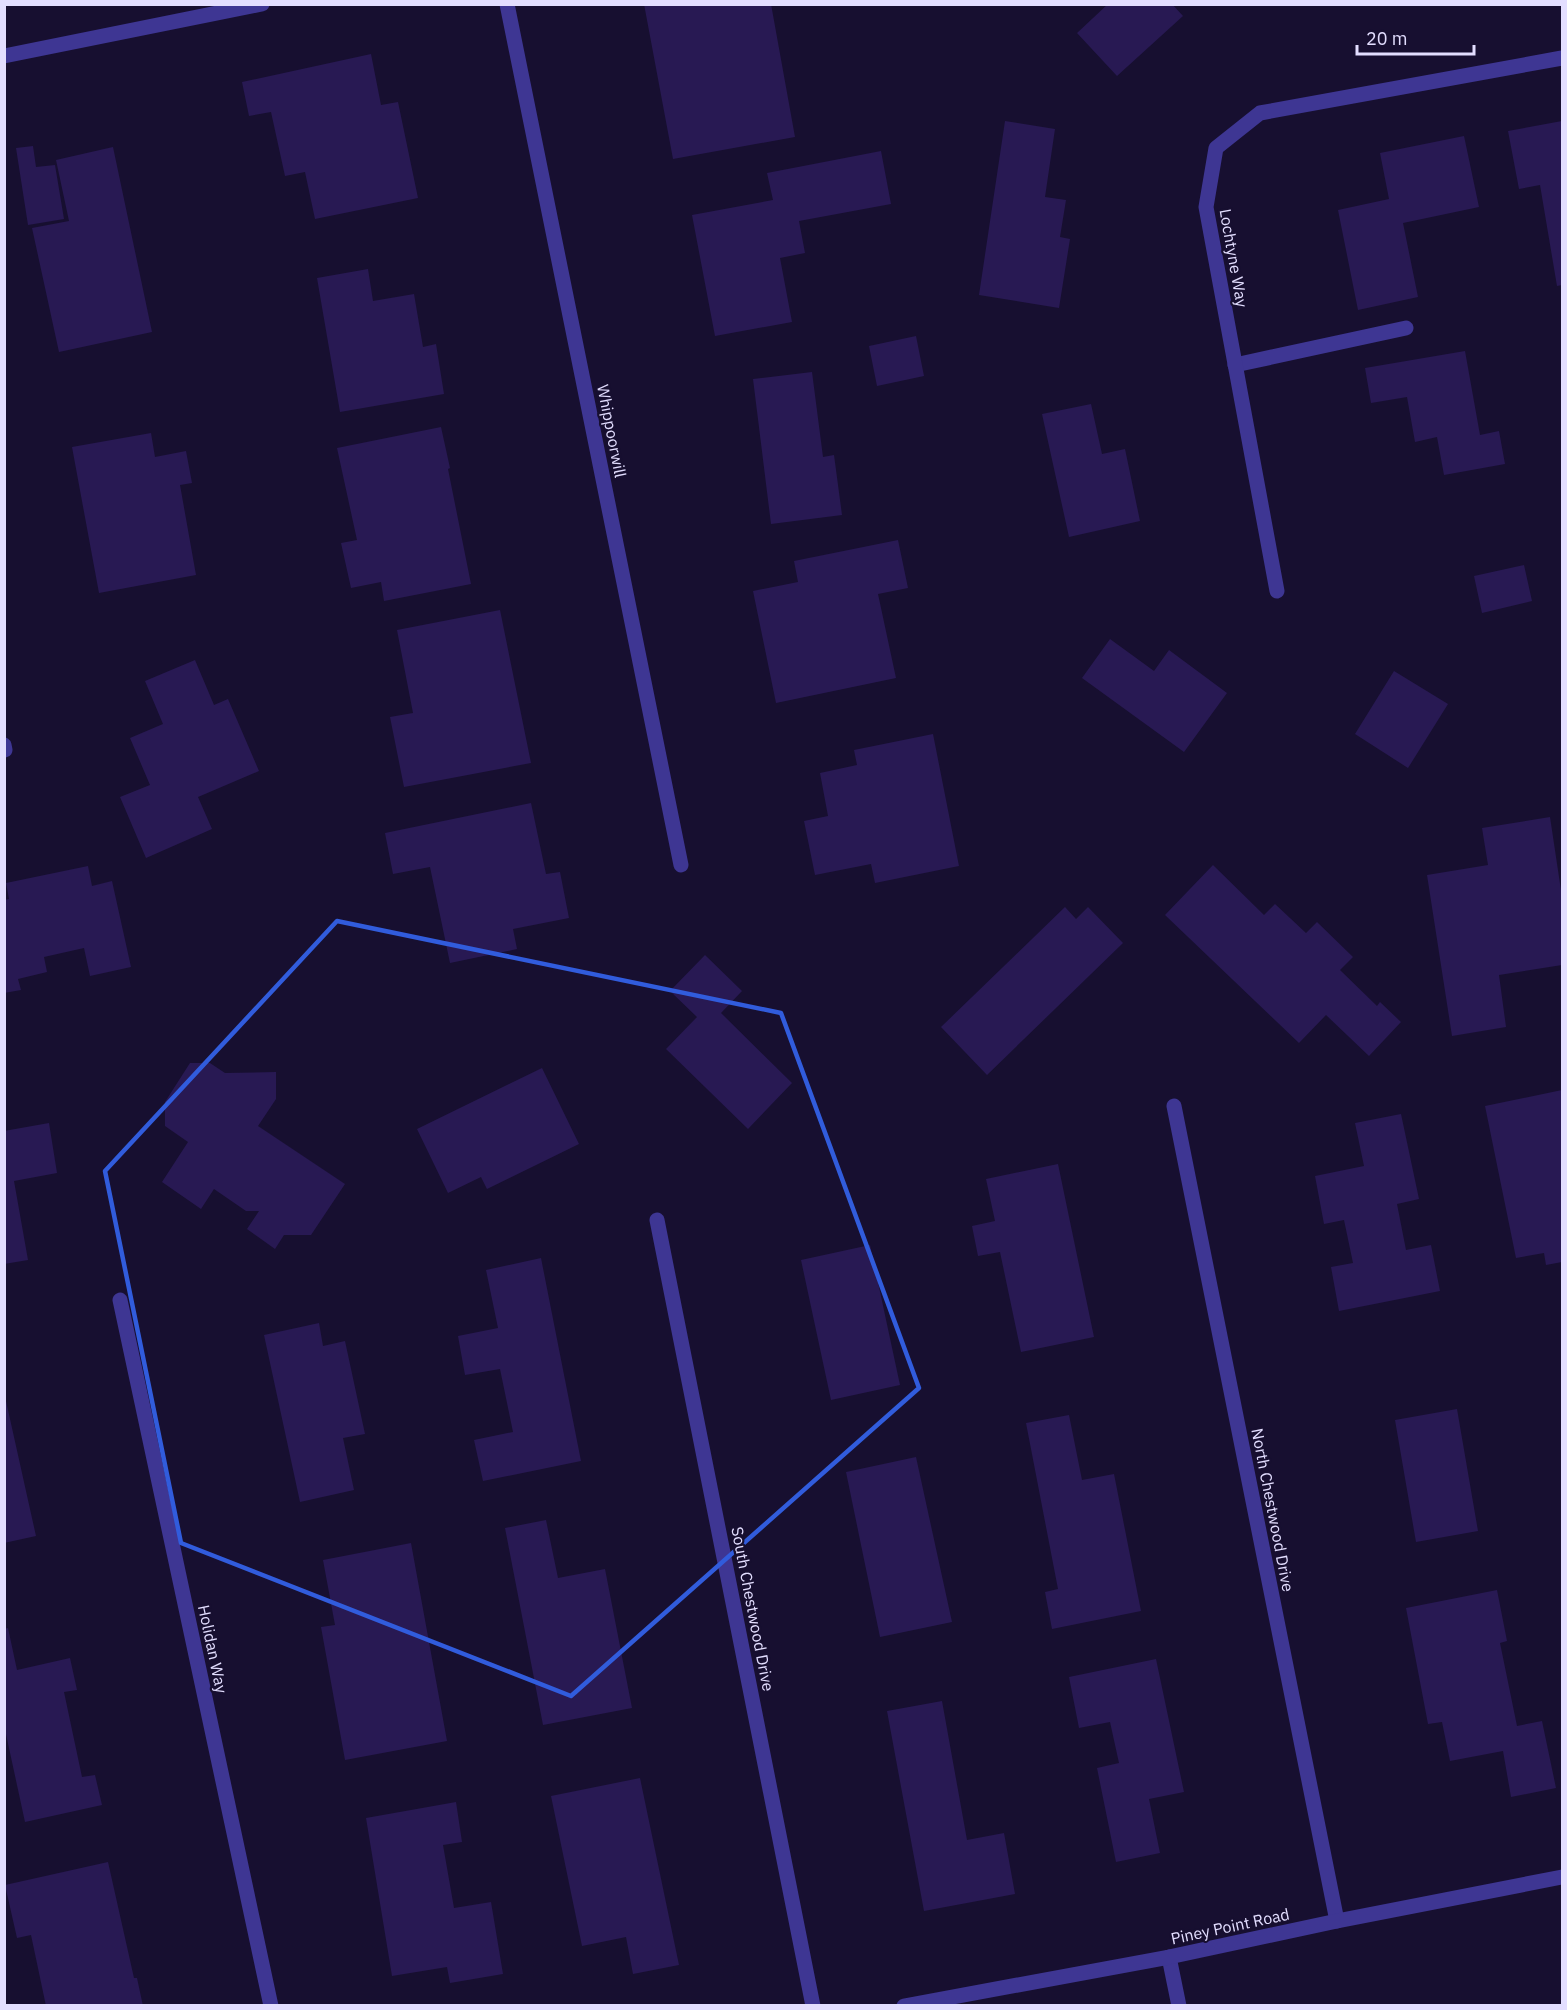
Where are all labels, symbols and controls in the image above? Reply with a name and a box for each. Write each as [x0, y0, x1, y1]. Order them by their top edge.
scale bar [1357, 18, 1474, 56]
text: 20 m [1366, 27, 1408, 50]
street label: Lochtyne Way [1215, 207, 1253, 309]
street label: Whippoorwill [593, 383, 631, 479]
street label: North Chestwood Drive [1247, 1427, 1299, 1594]
street label: South Chestwood Drive [727, 1525, 779, 1693]
street label: Holidan Way [194, 1603, 232, 1695]
street label: Piney Point Road [1169, 1904, 1291, 1948]

